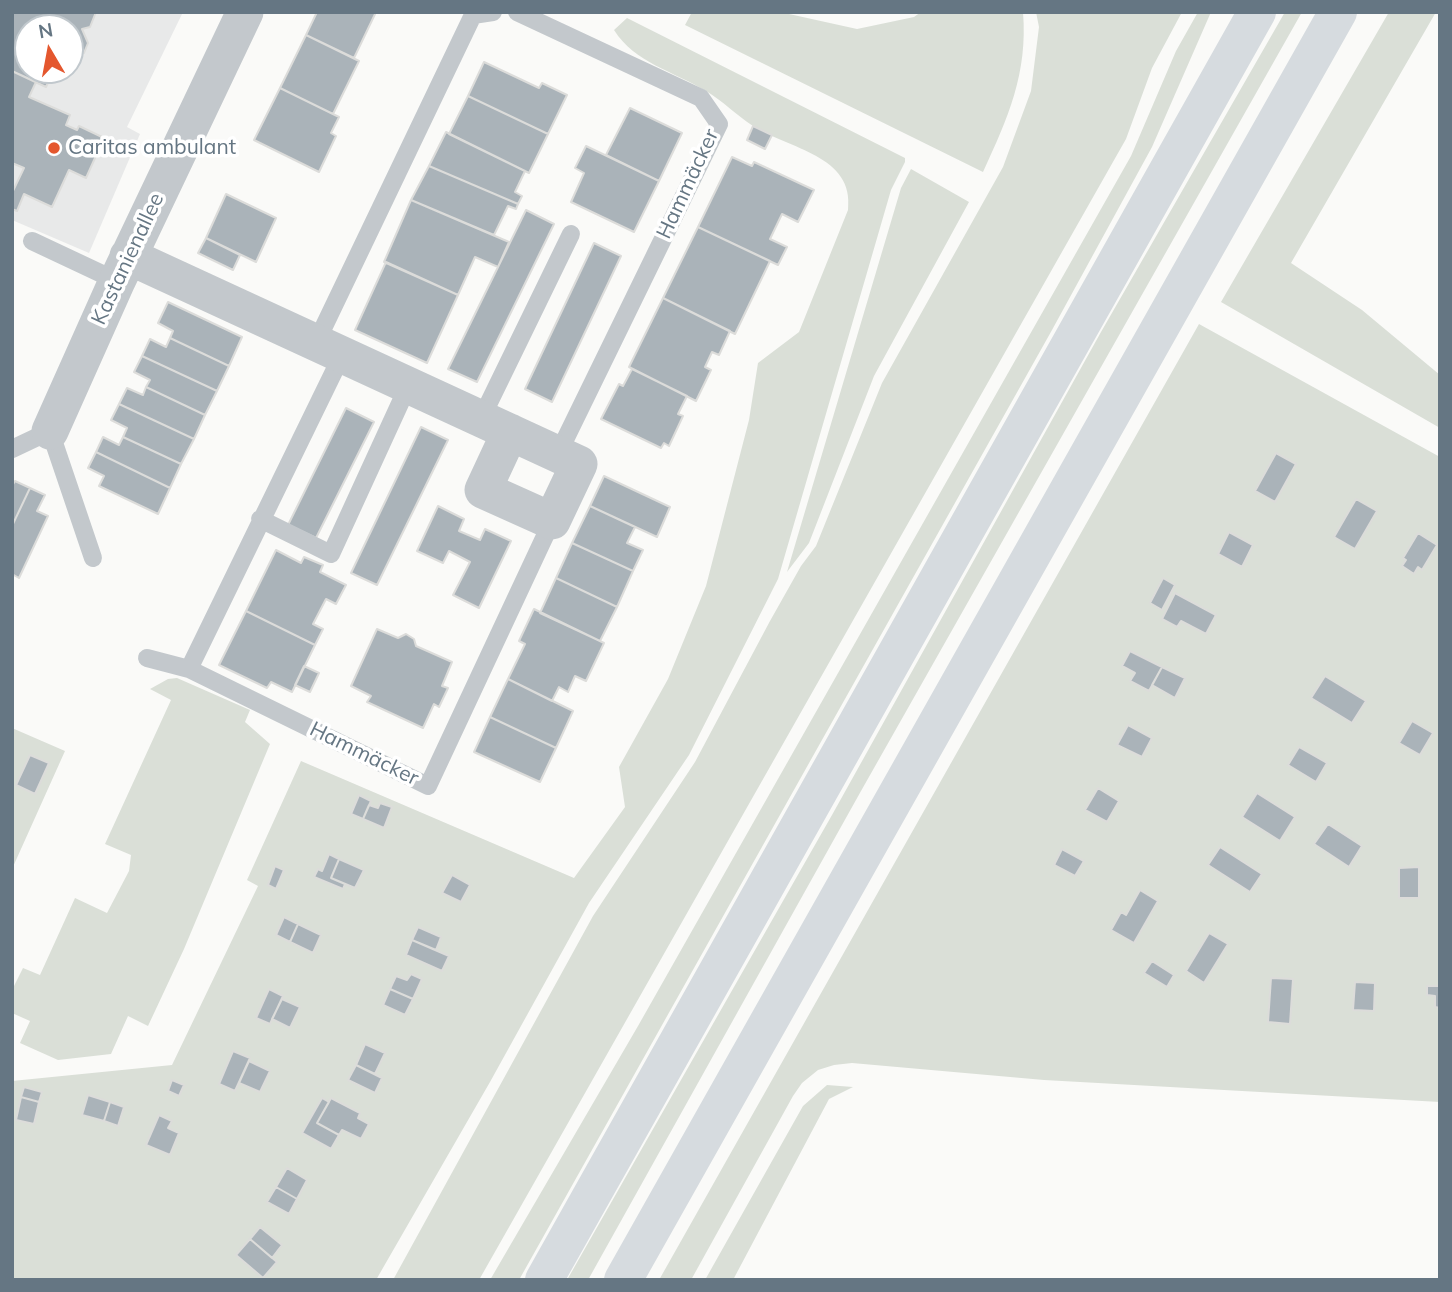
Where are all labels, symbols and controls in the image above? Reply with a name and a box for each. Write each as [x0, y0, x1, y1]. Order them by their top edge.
north arrow [14, 14, 84, 84]
text: N [37, 17, 55, 43]
street label: Hammäcker [652, 125, 724, 243]
place label: Caritas ambulant [68, 135, 236, 161]
marker: Caritas ambulant [46, 140, 62, 156]
street label: Kastanienallee [86, 189, 170, 329]
street label: Hammäcker [305, 717, 423, 791]

